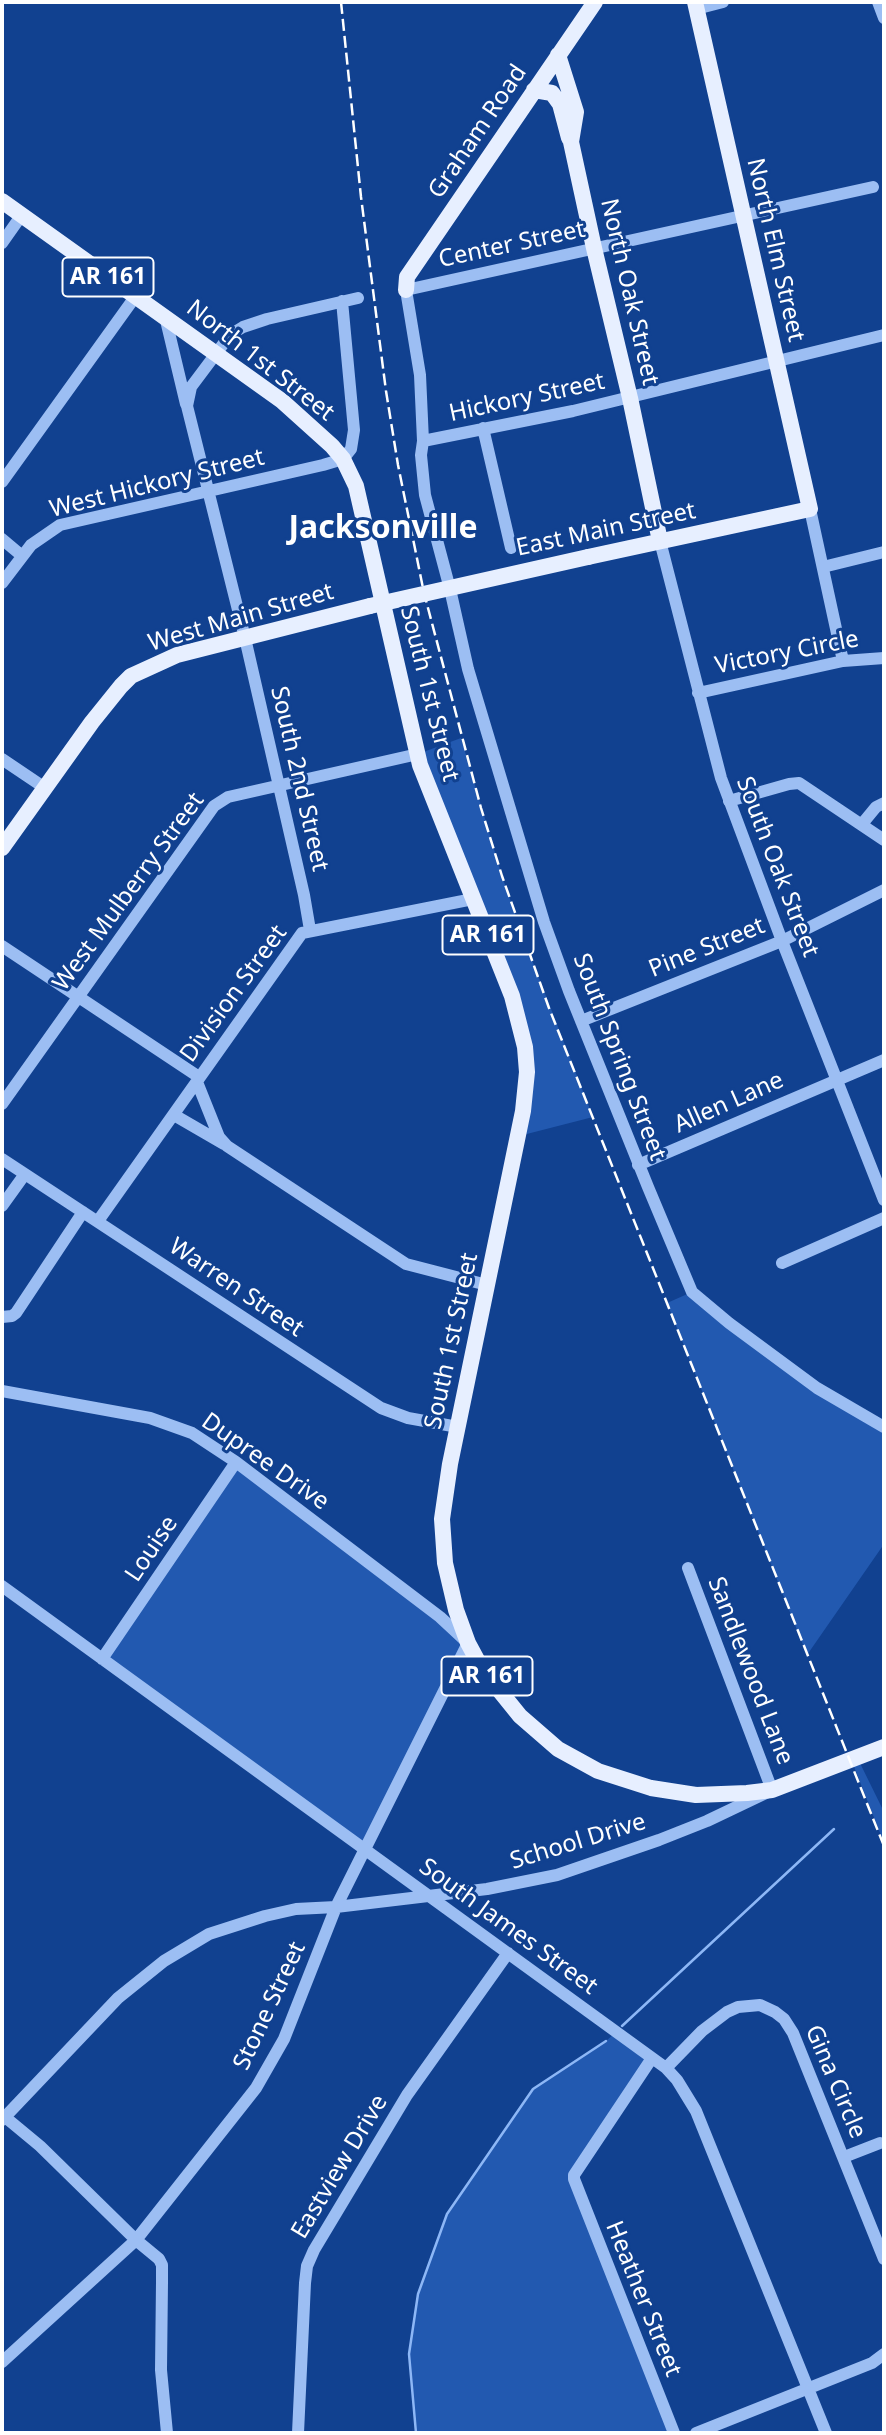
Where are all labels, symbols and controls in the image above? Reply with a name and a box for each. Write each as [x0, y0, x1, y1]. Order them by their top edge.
street label: Graham Road [423, 60, 533, 204]
street label: North Elm Street [740, 155, 810, 345]
street label: North Oak Street [594, 196, 664, 388]
street label: Center Street [436, 215, 588, 275]
road number: AR 161 [62, 258, 154, 296]
street label: North 1st Street [180, 294, 340, 428]
street label: Hickory Street [447, 367, 607, 429]
street label: West Hickory Street [47, 443, 267, 525]
street label: East Main Street [514, 497, 698, 563]
district label: Jacksonville [289, 510, 477, 548]
street label: West Main Street [145, 578, 337, 658]
street label: South 1st Street [393, 603, 465, 785]
street label: Victory Circle [713, 625, 861, 681]
street label: South 2nd Street [264, 684, 334, 874]
street label: South Oak Street [729, 773, 825, 961]
street label: West Mulberry Street [47, 787, 211, 997]
street label: Pine Street [645, 912, 769, 984]
road number: AR 161 [442, 916, 534, 954]
street label: Division Street [175, 920, 293, 1068]
street label: South Spring Street [566, 950, 672, 1164]
street label: Allen Lane [670, 1066, 788, 1140]
street label: Warren Street [163, 1232, 309, 1344]
street label: South 1st Street [419, 1250, 485, 1432]
street label: Dupree Drive [196, 1407, 334, 1517]
street label: Louise [120, 1511, 184, 1587]
street label: Sandlewood Lane [701, 1573, 799, 1769]
road number: AR 161 [442, 1656, 532, 1695]
street label: School Drive [507, 1808, 649, 1876]
street label: South James Street [413, 1853, 603, 2001]
street label: Stone Street [228, 1937, 312, 2075]
street label: Gina Circle [798, 2021, 872, 2143]
street label: Eastview Drive [286, 2090, 394, 2244]
street label: Heather Street [599, 2217, 687, 2381]

